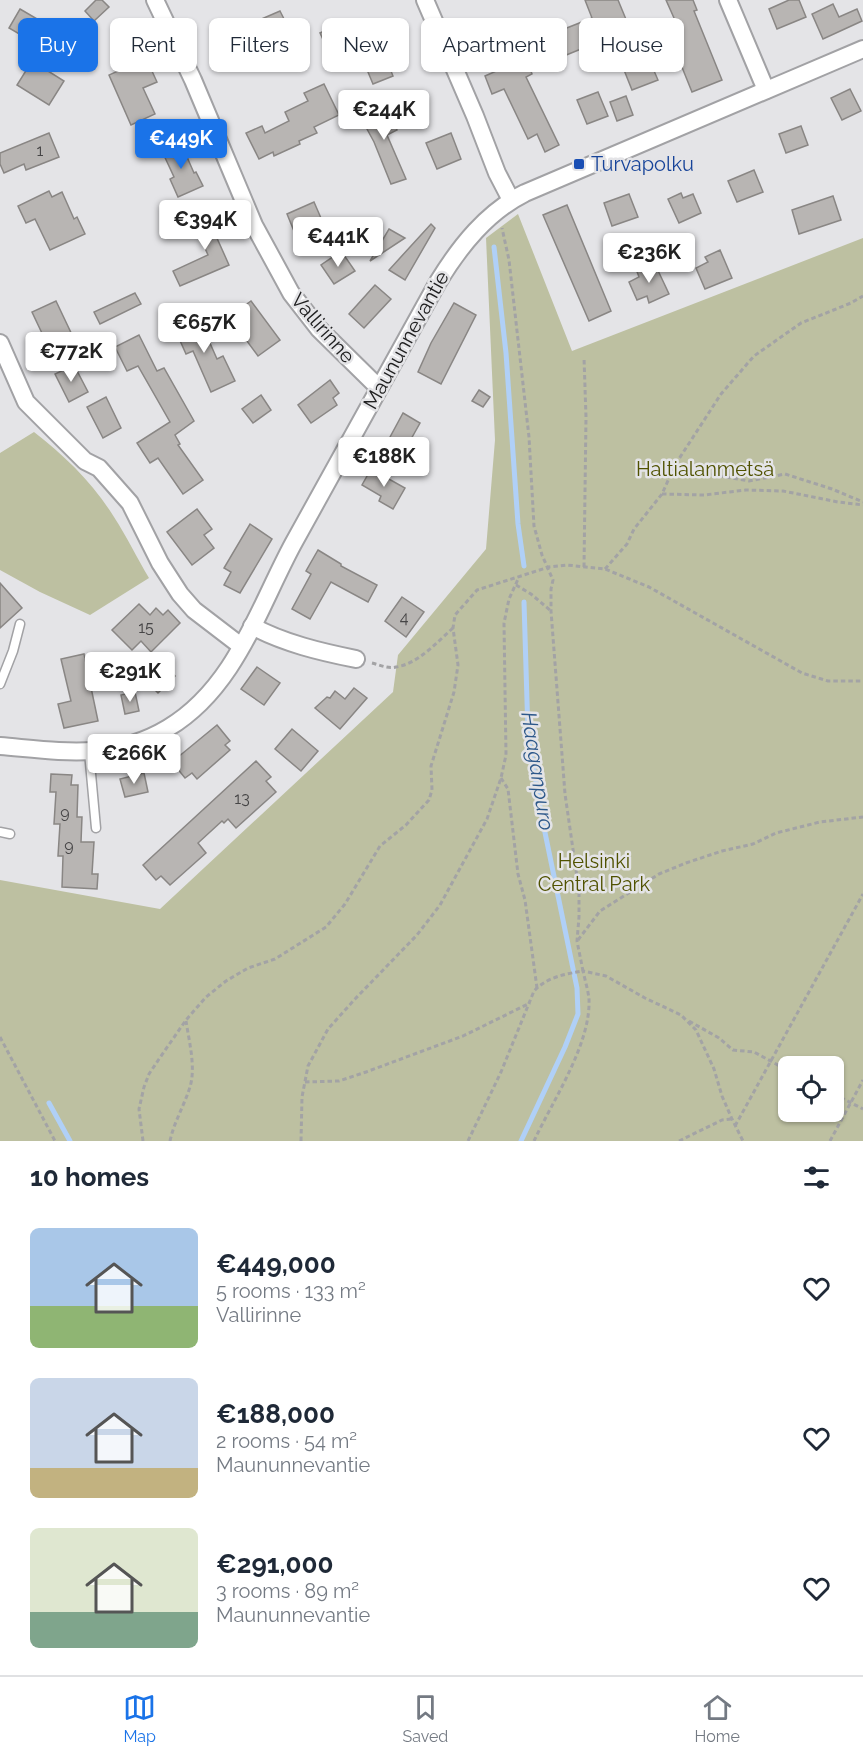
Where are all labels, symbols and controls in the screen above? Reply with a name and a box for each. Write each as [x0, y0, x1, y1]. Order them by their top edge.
chip: Buy [18, 18, 98, 72]
chip: Rent [110, 18, 197, 72]
chip: Filters [209, 18, 310, 72]
chip: New [322, 18, 409, 72]
chip: Apartment [421, 18, 567, 72]
chip: House [579, 18, 684, 72]
pin: €244K [342, 90, 426, 141]
text: €244K [352, 97, 416, 121]
pin: €449K [139, 119, 223, 170]
text: €449K [149, 126, 213, 150]
house number: 1 [37, 141, 44, 160]
place label: Turvapolku [591, 152, 694, 176]
marker: Turvapolku [572, 157, 586, 171]
pin: €394K [163, 200, 247, 251]
text: €394K [173, 207, 237, 231]
pin: €441K [296, 217, 380, 268]
text: €441K [307, 224, 369, 248]
pin: €236K [607, 233, 691, 284]
text: €236K [617, 240, 681, 264]
street label: Maununnevantie [358, 267, 454, 413]
street label: Vallirinne [286, 288, 360, 368]
pin: €657K [162, 303, 246, 354]
text: €657K [172, 310, 236, 334]
pin: €772K [29, 332, 113, 383]
text: €772K [39, 339, 103, 363]
pin: €188K [342, 437, 426, 488]
text: €188K [352, 444, 416, 468]
park label: Haltialanmetsä [636, 457, 774, 481]
house number: 4 [400, 608, 409, 627]
house number: 15 [138, 618, 154, 637]
pin: €291K [88, 652, 172, 703]
text: €291K [99, 659, 161, 683]
water label: Haaganpuro [516, 710, 560, 832]
pin: €266K [92, 734, 176, 785]
text: €266K [102, 741, 166, 765]
house number: 13 [234, 789, 250, 808]
house number: 9 [60, 803, 70, 822]
house number: 9 [64, 836, 74, 855]
park label: Helsinki Central Park [538, 849, 651, 896]
map controls [778, 1056, 844, 1122]
button: locate [778, 1056, 844, 1122]
icon: filters [800, 1161, 833, 1194]
text: 10 homes [30, 1162, 149, 1192]
text: €449,000 [216, 1249, 336, 1279]
icon: home [78, 1252, 150, 1324]
icon: heart [800, 1272, 833, 1305]
text: 5 rooms · 133 m² [216, 1279, 366, 1303]
text: Vallirinne [216, 1303, 301, 1327]
text: €188,000 [216, 1399, 335, 1429]
icon: home [78, 1402, 150, 1474]
icon: heart [800, 1422, 833, 1455]
text: 2 rooms · 54 m² [216, 1429, 357, 1453]
text: Maununnevantie [216, 1453, 370, 1477]
text: €291,000 [216, 1549, 334, 1579]
icon: home [78, 1552, 150, 1624]
icon: heart [800, 1572, 833, 1605]
text: 3 rooms · 89 m² [216, 1579, 359, 1603]
text: Maununnevantie [216, 1603, 370, 1627]
tab: Map [123, 1691, 156, 1746]
tab: Saved [402, 1691, 448, 1746]
tab: Home [695, 1691, 740, 1746]

